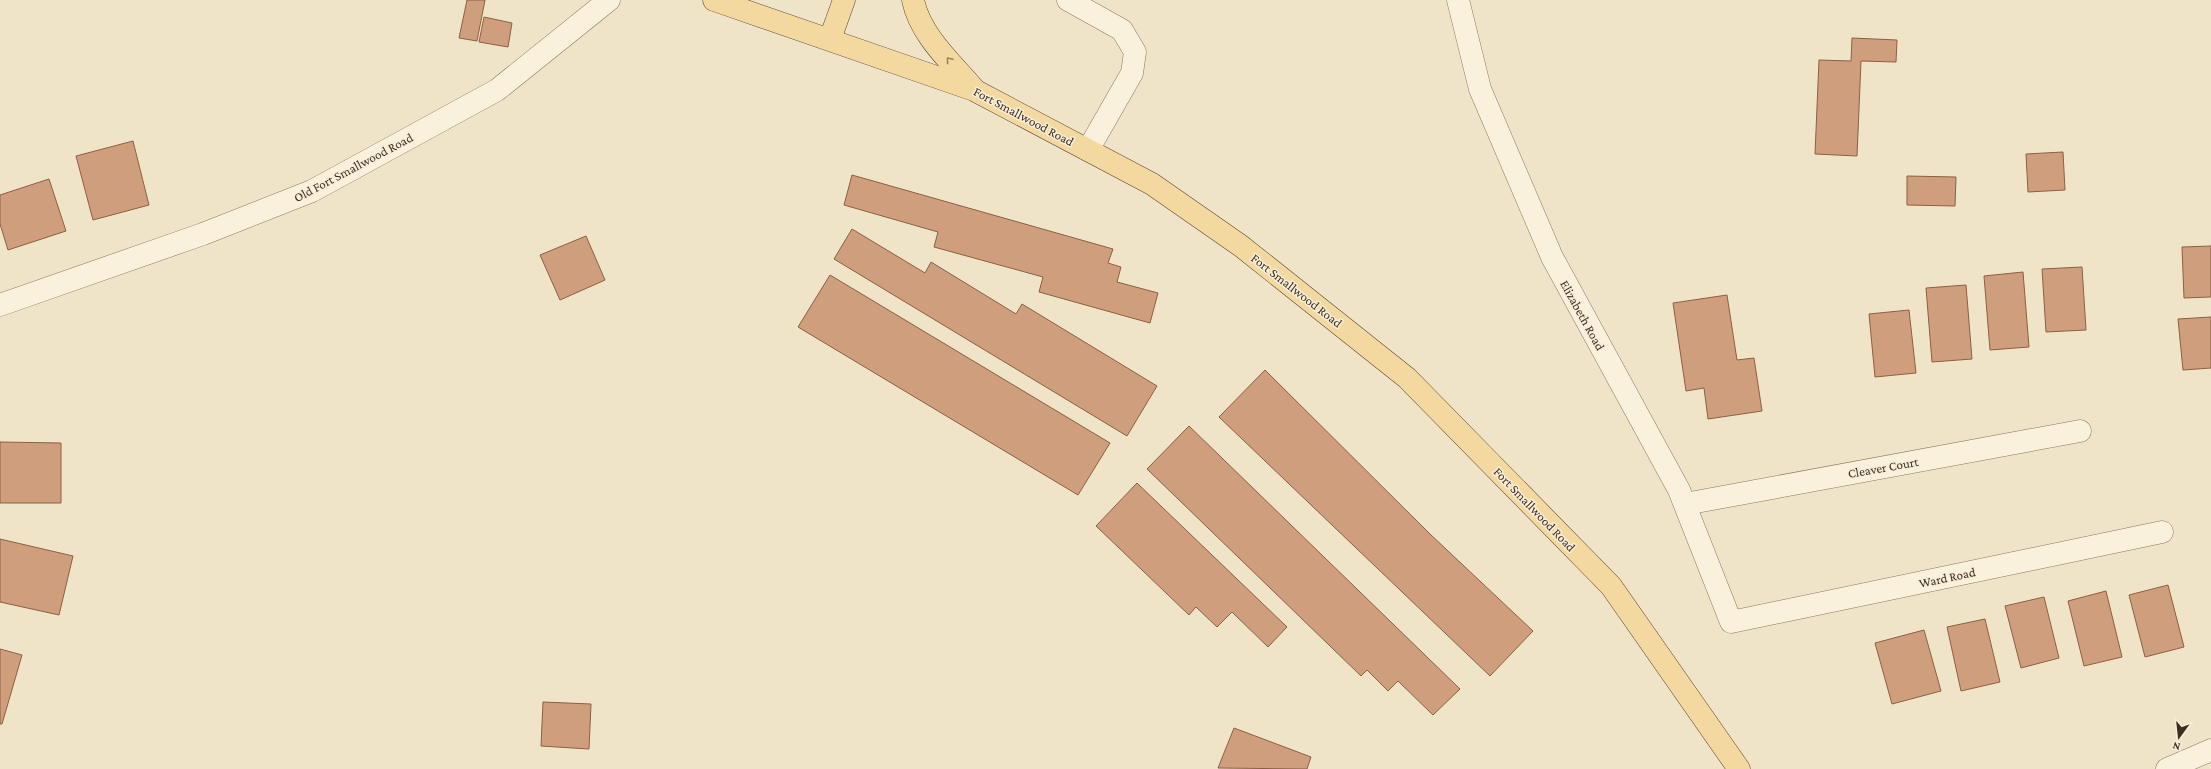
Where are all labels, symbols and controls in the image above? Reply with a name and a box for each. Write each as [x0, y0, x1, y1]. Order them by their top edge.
one-way arrow [946, 57, 954, 65]
street label: Fort Smallwood Road [971, 84, 1077, 149]
street label: Old Fort Smallwood Road [291, 130, 415, 205]
street label: Fort Smallwood Road [1248, 250, 1345, 331]
street label: Elizabeth Road [1557, 278, 1608, 353]
street label: Cleaver Court [1847, 454, 1920, 481]
street label: Fort Smallwood Road [1491, 464, 1579, 555]
street label: Ward Road [1917, 564, 1977, 591]
north arrow [2159, 717, 2199, 757]
text: N [2171, 740, 2182, 753]

